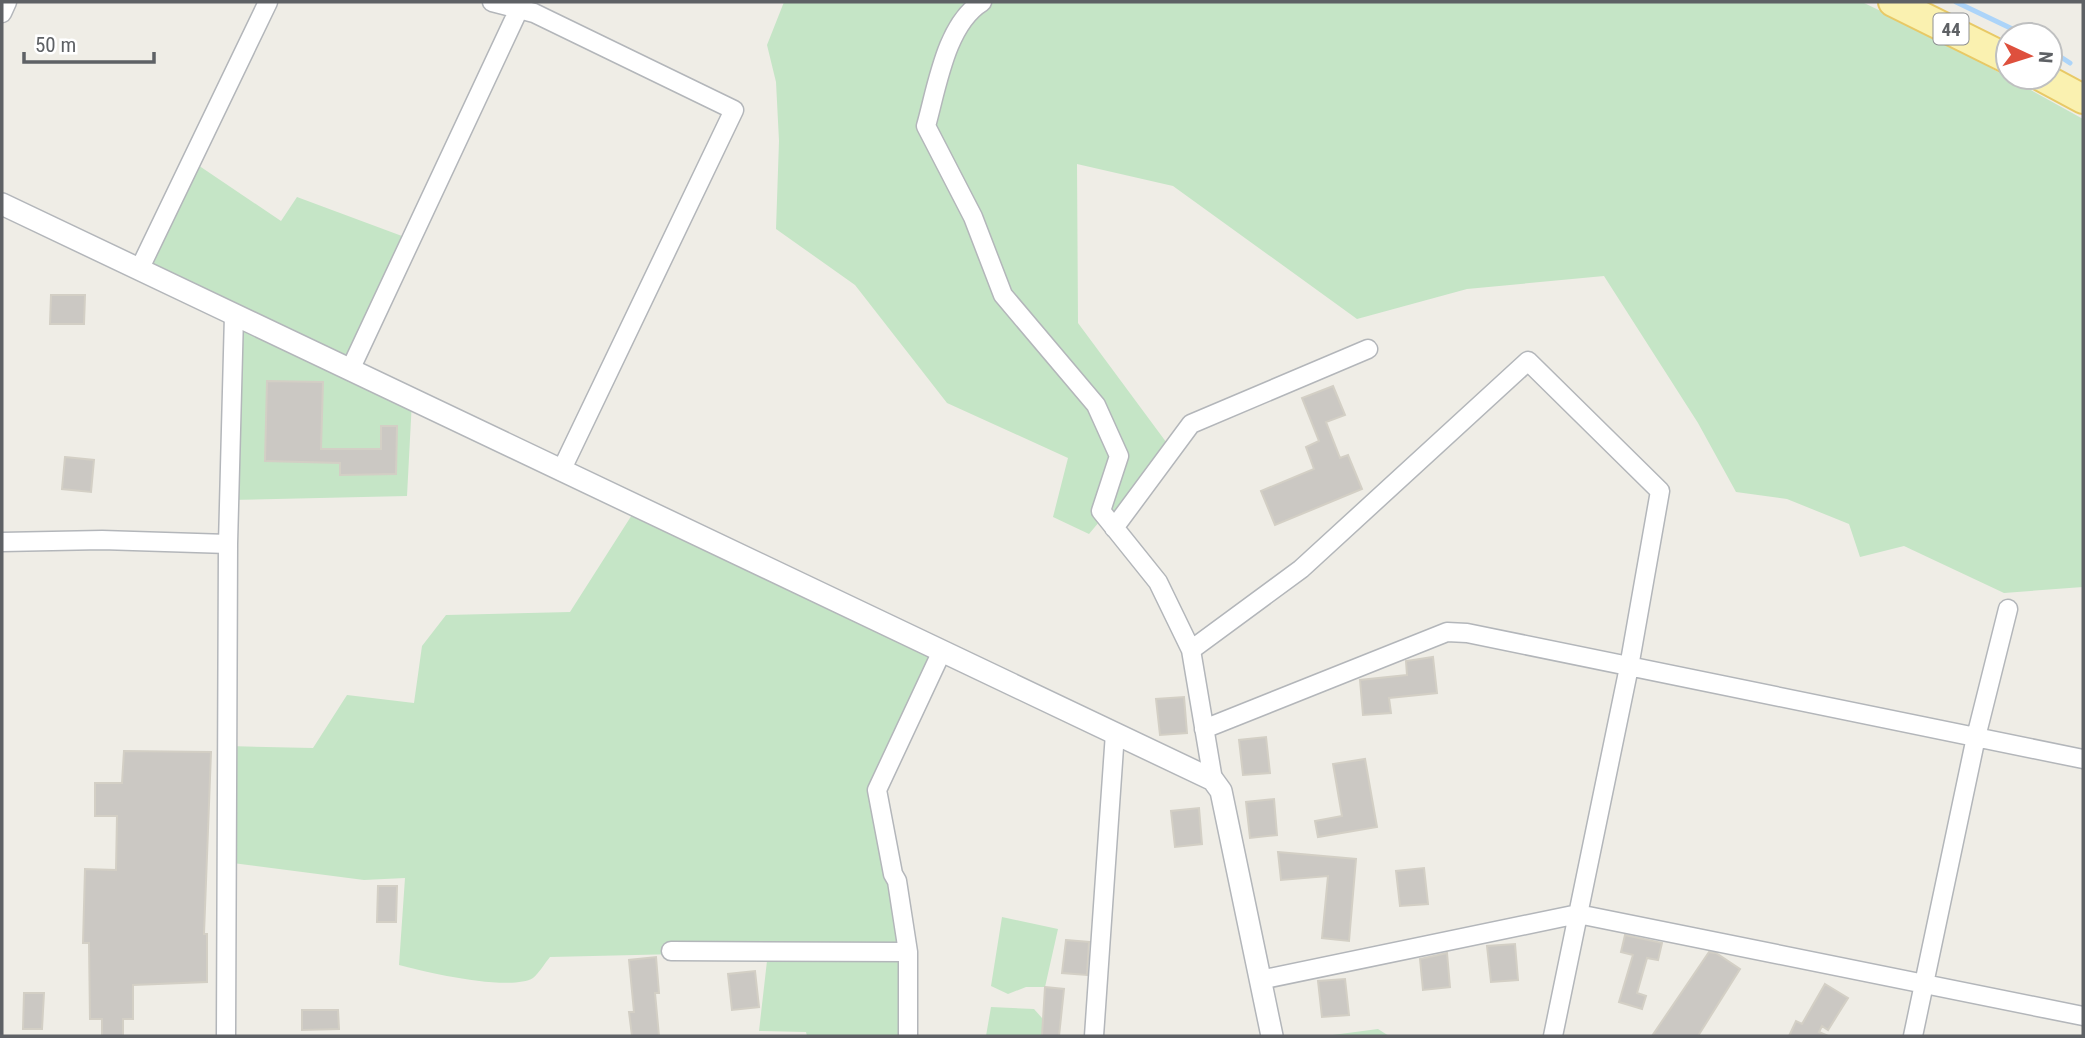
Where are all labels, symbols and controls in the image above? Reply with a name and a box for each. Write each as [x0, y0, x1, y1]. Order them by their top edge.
road number: 44 [1934, 14, 1968, 44]
scale bar [24, 21, 154, 65]
north arrow [1994, 21, 2064, 91]
text: 50 m [35, 33, 76, 57]
text: N [2034, 51, 2057, 64]

